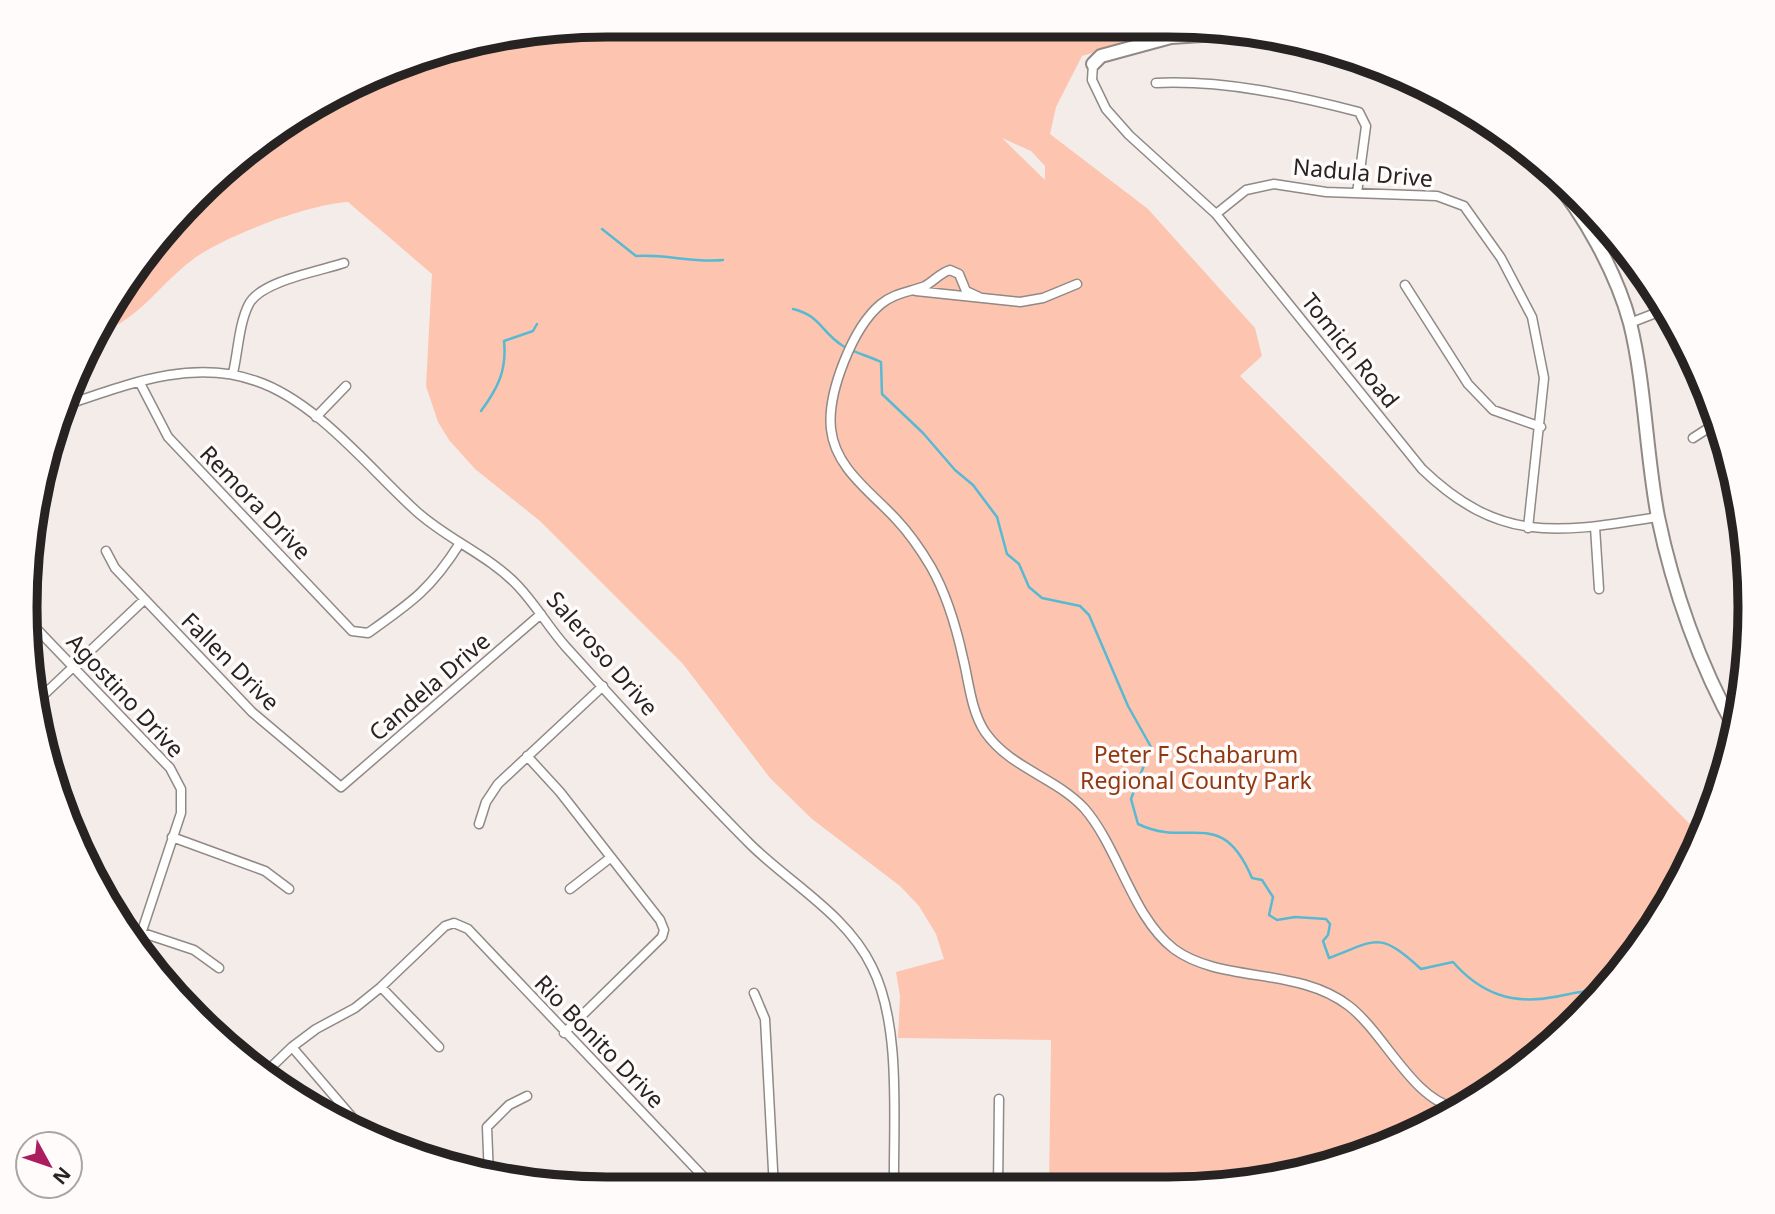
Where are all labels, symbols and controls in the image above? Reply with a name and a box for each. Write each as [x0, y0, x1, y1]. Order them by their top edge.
street label: Nadula Drive [1292, 150, 1434, 194]
street label: Tomich Road [1295, 286, 1407, 414]
street label: Remora Drive [193, 438, 319, 566]
street label: Saleroso Drive [540, 584, 666, 722]
street label: Fallen Drive [175, 605, 287, 717]
street label: Candela Drive [362, 625, 496, 747]
street label: Agostino Drive [60, 626, 192, 764]
park label: Peter F Schabarum Regional County Park [1080, 738, 1313, 796]
street label: Rio Bonito Drive [528, 967, 672, 1115]
north arrow [14, 1130, 84, 1200]
text: N [47, 1162, 77, 1190]

